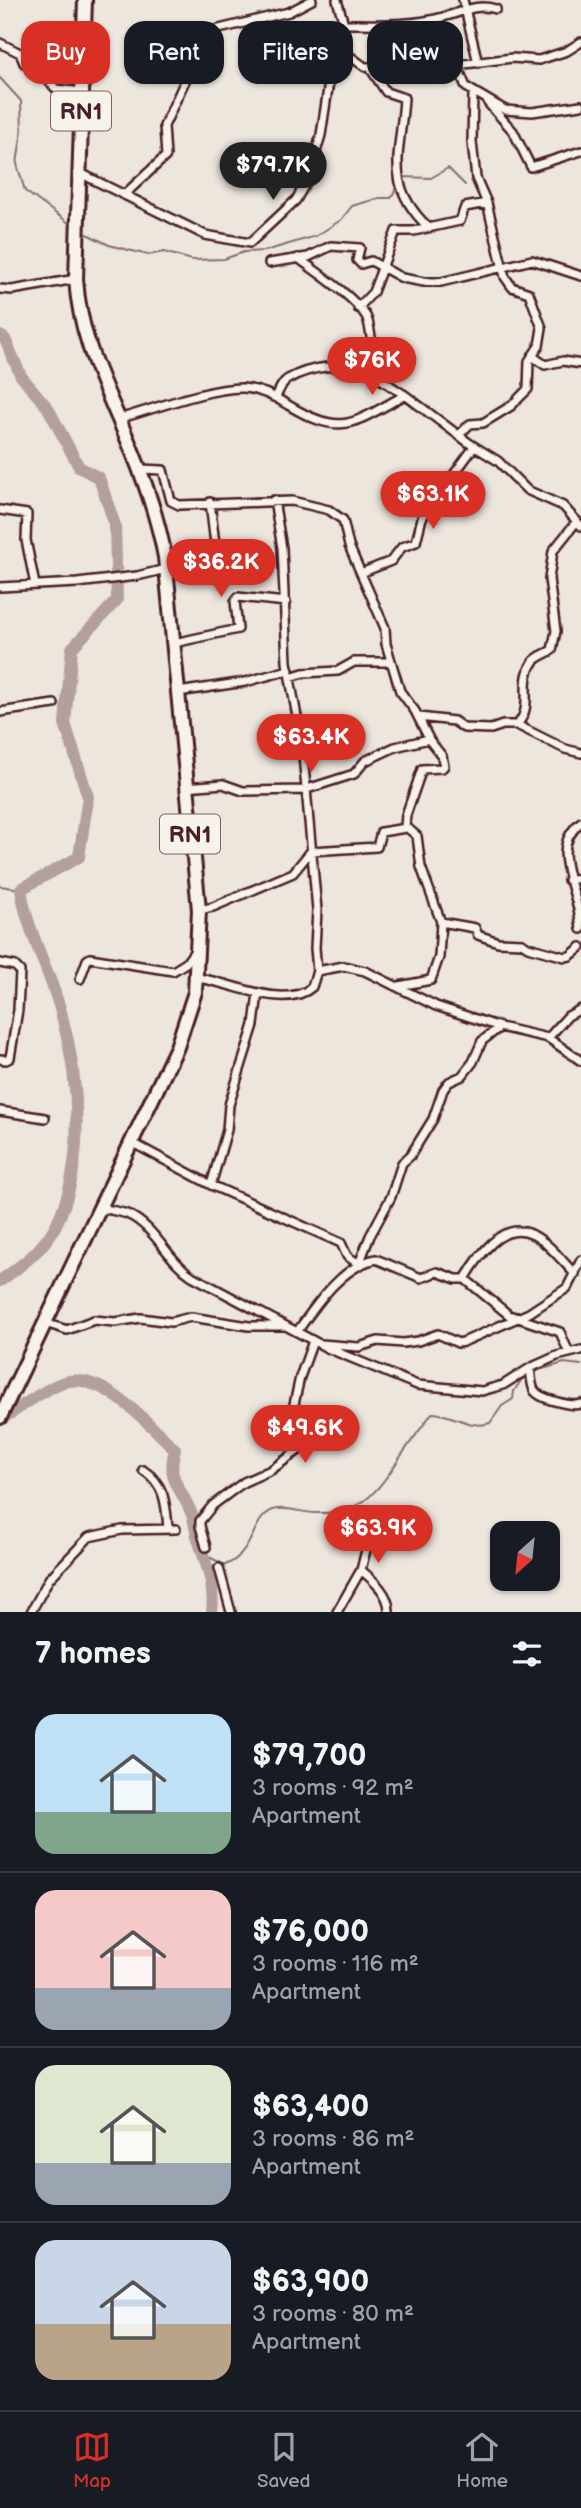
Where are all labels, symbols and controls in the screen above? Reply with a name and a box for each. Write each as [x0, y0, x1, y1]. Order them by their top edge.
chip: Buy [21, 21, 110, 84]
chip: Rent [124, 21, 224, 84]
chip: Filters [238, 21, 353, 84]
chip: New [367, 21, 463, 84]
road number: RN1 [51, 92, 111, 130]
pin: $79.7K [216, 142, 330, 202]
text: $79.7K [236, 151, 310, 179]
pin: $76K [331, 338, 413, 397]
text: $76K [343, 346, 401, 374]
pin: $63.1K [376, 472, 490, 531]
text: $63.1K [397, 480, 469, 508]
pin: $36.2K [164, 540, 278, 599]
text: $36.2K [182, 548, 260, 576]
pin: $63.4K [254, 714, 368, 774]
text: $63.4K [273, 723, 349, 751]
road number: RN1 [160, 814, 220, 854]
pin: $49.6K [248, 1406, 362, 1465]
text: $49.6K [267, 1414, 343, 1442]
pin: $63.9K [321, 1506, 435, 1565]
text: $63.9K [340, 1514, 416, 1542]
north arrow [490, 1521, 560, 1591]
map controls [490, 1521, 560, 1591]
icon: filters [508, 1635, 546, 1673]
text: 7 homes [35, 1636, 151, 1672]
text: $79,700 [252, 1738, 367, 1774]
icon: home [91, 1742, 175, 1826]
text: 3 rooms · 92 m² [252, 1774, 414, 1802]
text: Apartment [252, 1802, 361, 1830]
text: $76,000 [252, 1914, 369, 1950]
icon: home [91, 1918, 175, 2002]
text: 3 rooms · 116 m² [252, 1950, 419, 1978]
text: Apartment [252, 1978, 361, 2006]
text: $63,400 [252, 2089, 369, 2125]
icon: home [91, 2093, 175, 2177]
text: 3 rooms · 86 m² [252, 2125, 414, 2153]
text: Apartment [252, 2153, 361, 2181]
text: $63,900 [252, 2264, 369, 2300]
icon: home [91, 2268, 175, 2352]
text: 3 rooms · 80 m² [252, 2300, 414, 2328]
text: Apartment [252, 2328, 361, 2356]
tab: Map [73, 2428, 111, 2493]
tab: Saved [257, 2428, 310, 2493]
tab: Home [456, 2428, 508, 2493]

